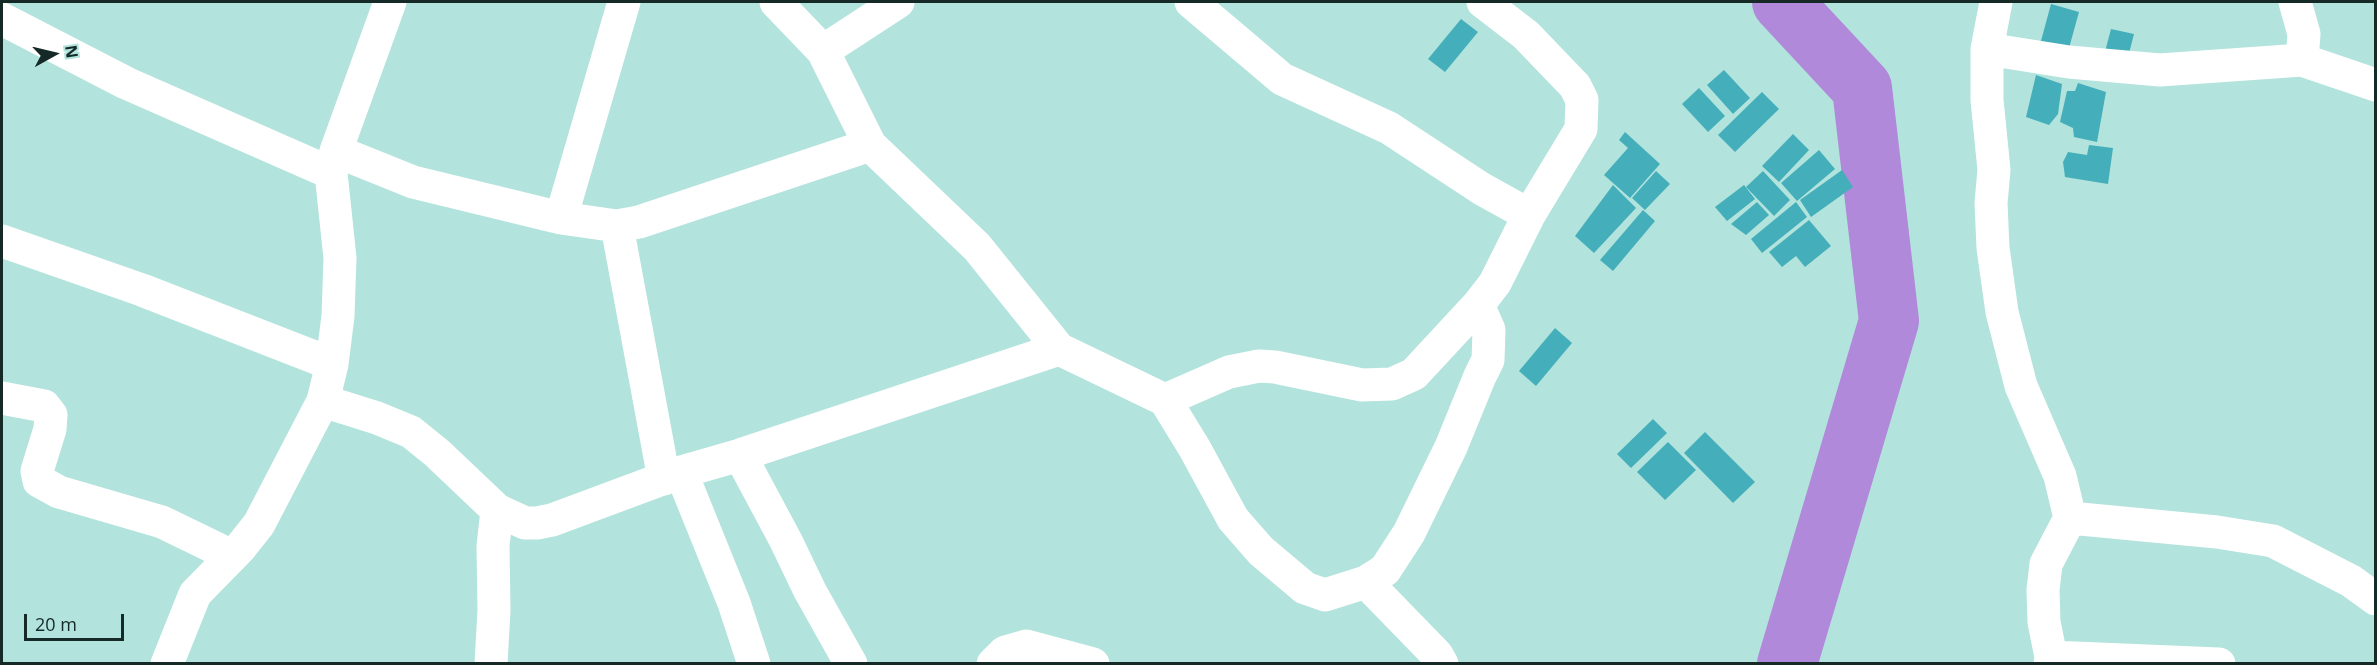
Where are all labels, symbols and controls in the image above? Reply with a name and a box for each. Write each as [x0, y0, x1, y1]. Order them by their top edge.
north arrow [24, 24, 84, 84]
text: N [60, 44, 84, 59]
scale bar [27, 602, 128, 640]
text: 20 m [35, 612, 77, 636]

